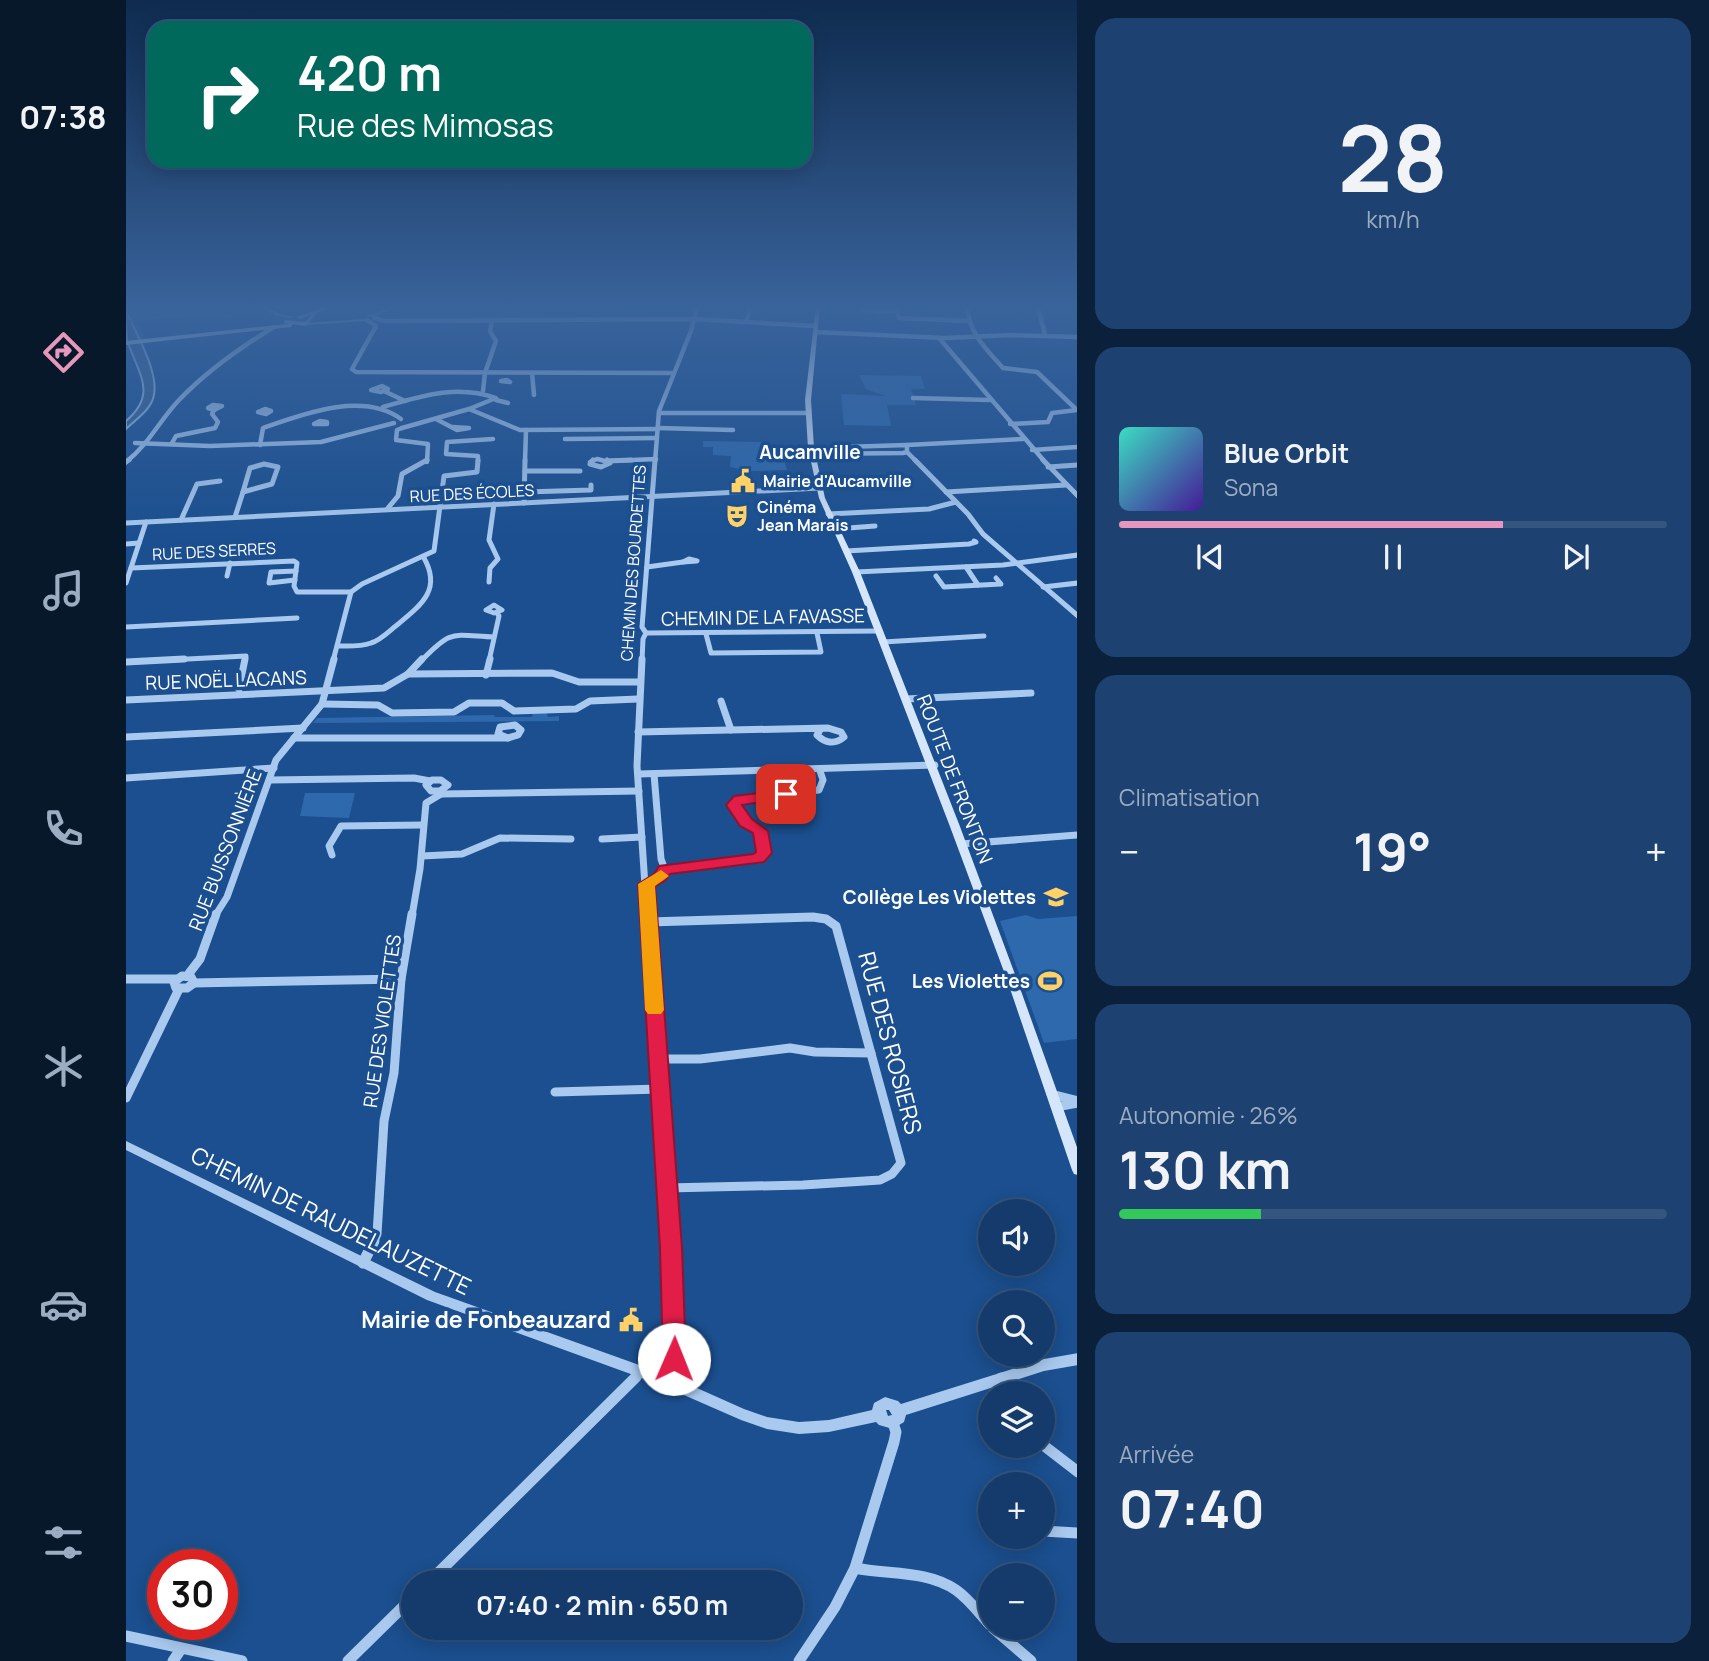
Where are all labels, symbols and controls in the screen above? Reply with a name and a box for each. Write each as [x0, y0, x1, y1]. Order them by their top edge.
text: 420 m [297, 39, 442, 106]
icon: right [182, 49, 273, 140]
text: 07:38 [19, 95, 107, 139]
text: 28 [1338, 95, 1448, 219]
text: Rue des Mimosas [297, 103, 554, 147]
text: km/h [1366, 203, 1420, 235]
icon: directions [39, 328, 88, 377]
text: Blue Orbit [1224, 435, 1349, 471]
district label: Aucamville [759, 439, 861, 465]
street label: CHEMIN DES BOURDETTES [615, 464, 651, 662]
public building icon: Mairie d'Aucamville [729, 467, 757, 495]
place label: Mairie d'Aucamville [763, 470, 912, 492]
text: Sona [1224, 471, 1278, 503]
street label: RUE DES ÉCOLES [409, 479, 535, 507]
place label: Cinéma Jean Marais [757, 496, 849, 536]
theatre icon: Cinéma Jean Marais [723, 502, 751, 530]
street label: RUE DES SERRES [152, 537, 277, 565]
icon: previous [1191, 538, 1229, 576]
icon: pause [1374, 538, 1412, 576]
icon: next [1557, 538, 1595, 576]
icon: music [39, 566, 88, 615]
street label: CHEMIN DE LA FAVASSE [661, 602, 865, 632]
street label: RUE NOËL LACANS [145, 664, 307, 696]
street label: ROUTE DE FRONTON [911, 691, 999, 867]
pin [756, 764, 816, 824]
street label: RUE BUISSONNIÈRE [182, 766, 268, 934]
icon: arrive [767, 775, 805, 813]
text: Climatisation [1119, 781, 1260, 813]
icon: phone [39, 804, 88, 853]
text: 19° [1353, 816, 1432, 887]
text: − [1119, 825, 1140, 877]
text: + [1645, 825, 1667, 877]
school or university icon: Collège Les Violettes [1042, 883, 1070, 911]
place label: Collège Les Violettes [843, 884, 1036, 910]
street label: RUE DES VIOLETTES [357, 932, 407, 1109]
street label: RUE DES ROSIERS [851, 948, 931, 1137]
sports icon: Les Violettes [1036, 967, 1064, 995]
place label: Les Violettes [912, 968, 1030, 994]
icon: climate [39, 1042, 88, 1091]
text: Autonomie · 26% [1119, 1099, 1298, 1131]
text: 130 km [1119, 1134, 1291, 1205]
street label: CHEMIN DE RAUDELAUZETTE [186, 1138, 477, 1302]
map controls [978, 1199, 1055, 1640]
button: sound [978, 1199, 1055, 1276]
icon: car [39, 1280, 88, 1329]
button: search [978, 1290, 1055, 1367]
place label: Mairie de Fonbeauzard [361, 1303, 611, 1335]
public building icon: Mairie de Fonbeauzard [617, 1306, 645, 1334]
position arrow [637, 1322, 711, 1396]
button: layers [978, 1381, 1055, 1458]
text: Arrivée [1119, 1438, 1194, 1470]
button: + [978, 1472, 1055, 1549]
text: 07:40 [1119, 1473, 1265, 1544]
icon: filters [39, 1518, 88, 1567]
speed limit sign: 30 [147, 1549, 238, 1640]
button: − [978, 1563, 1055, 1640]
text: 07:40 · 2 min · 650 m [476, 1587, 728, 1623]

